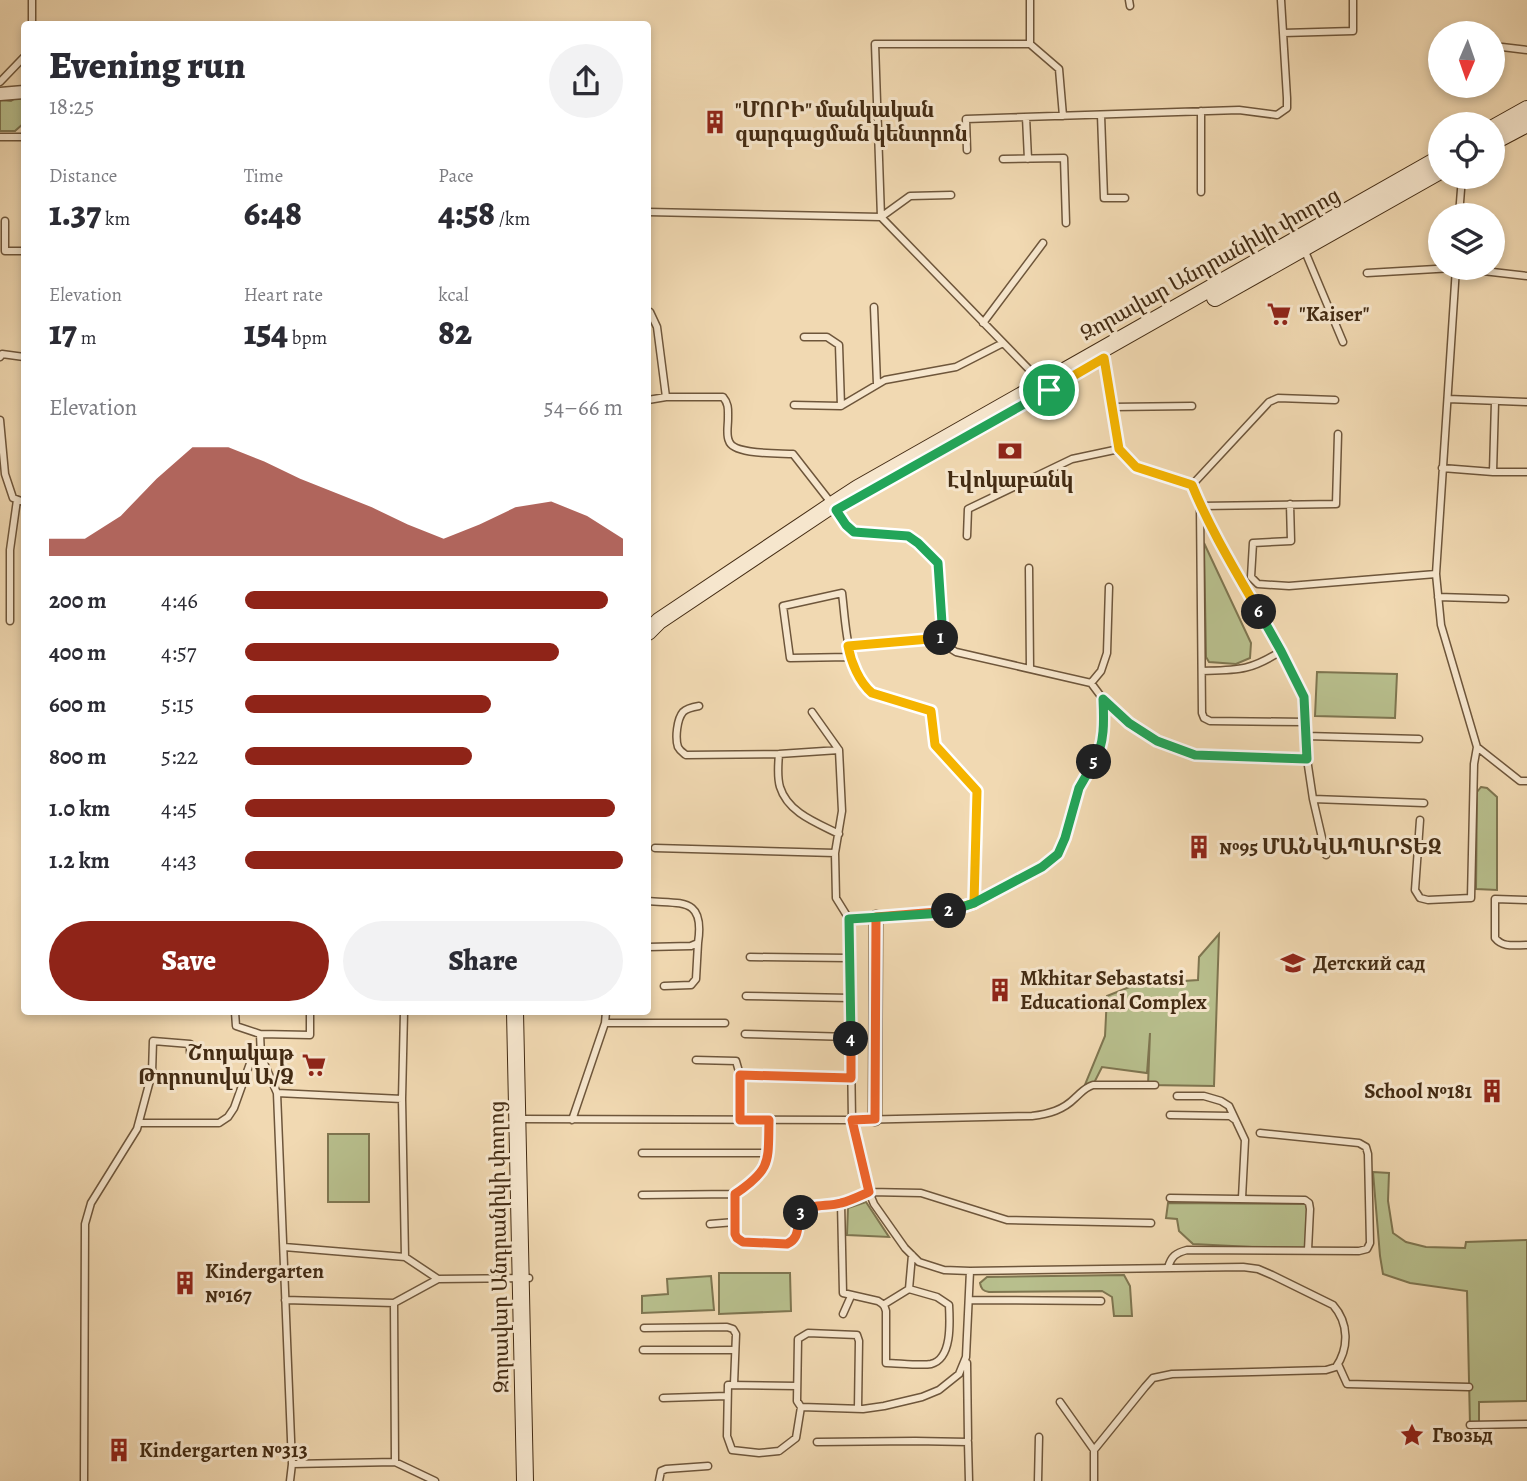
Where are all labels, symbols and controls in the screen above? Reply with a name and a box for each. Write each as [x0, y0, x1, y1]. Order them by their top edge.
north arrow [1428, 21, 1505, 98]
map controls [1428, 21, 1505, 280]
text: Evening run [49, 39, 246, 91]
button: share [549, 44, 623, 118]
text: 18:25 [49, 91, 94, 122]
place label: "ՄՈՐԻ" մանկական զարգացման կենտրոն [735, 96, 968, 148]
building icon: "ՄՈՐԻ" մանկական զարգացման կենտրոն [701, 108, 729, 136]
button: locate [1428, 112, 1505, 189]
text: Distance [49, 163, 117, 189]
text: Time [244, 163, 283, 189]
text: Pace [438, 163, 474, 189]
street label: Զորավար Անդրանիկի փողոց [1075, 181, 1345, 347]
text: 1.37 [49, 189, 101, 237]
text: 6:48 [244, 189, 302, 237]
text: 4:58 [438, 189, 495, 237]
button: layers [1428, 203, 1505, 280]
text: km [101, 206, 130, 232]
text: /km [495, 206, 530, 232]
text: Elevation [49, 282, 122, 308]
text: Heart rate [244, 282, 323, 308]
text: kcal [438, 282, 469, 308]
supermarket icon: "Kaiser" [1265, 300, 1293, 328]
place label: "Kaiser" [1299, 300, 1370, 328]
text: 17 [49, 308, 77, 356]
text: 154 [244, 308, 288, 356]
text: 82 [438, 308, 472, 356]
text: m [77, 325, 96, 351]
text: bpm [288, 325, 327, 351]
pin [1019, 360, 1079, 420]
icon: arrive [1030, 371, 1068, 409]
text: Elevation [49, 392, 137, 423]
text: 54–66 m [544, 392, 623, 423]
bank icon: Էվոկաբանկ [996, 437, 1024, 465]
place label: Էվոկաբանկ [947, 466, 1073, 494]
text: 200 m [49, 585, 107, 616]
text: 4:46 [161, 585, 198, 616]
pin: 6 [1242, 594, 1276, 630]
text: 6 [1254, 598, 1263, 624]
pin: 1 [923, 620, 958, 656]
text: 1 [937, 624, 944, 650]
text: 400 m [49, 637, 106, 668]
text: 4:57 [161, 637, 196, 668]
text: 600 m [49, 689, 106, 720]
text: 5:15 [161, 689, 194, 720]
text: 800 m [49, 741, 106, 772]
text: 5:22 [161, 741, 198, 772]
pin: 5 [1076, 744, 1112, 780]
text: 5 [1089, 748, 1098, 774]
text: 1.0 km [49, 793, 110, 824]
text: 4:45 [161, 793, 197, 824]
building icon: №95 ՄԱՆԿԱՊԱՐՏԵԶ [1185, 833, 1213, 861]
place label: №95 ՄԱՆԿԱՊԱՐՏԵԶ [1219, 833, 1442, 861]
text: 1.2 km [49, 845, 110, 876]
text: 4:43 [161, 845, 197, 876]
pin: 2 [932, 894, 967, 928]
text: 2 [944, 897, 953, 923]
button: Save [49, 921, 329, 1001]
button: Share [343, 921, 623, 1001]
school or university icon: Детский сад [1279, 949, 1307, 977]
place label: Детский сад [1313, 949, 1425, 977]
place label: Mkhitar Sebastatsi Educational Complex [1020, 964, 1207, 1016]
building icon: Mkhitar Sebastatsi Educational Complex [986, 976, 1014, 1004]
pin: 4 [834, 1021, 868, 1056]
text: 4 [846, 1025, 855, 1051]
place label: Շողակաթ Թորոսովա Ա/Ձ [138, 1039, 294, 1091]
supermarket icon: Շողակաթ Թորոսովա Ա/Ձ [300, 1051, 328, 1079]
place label: School №181 [1364, 1077, 1472, 1105]
building icon: School №181 [1478, 1077, 1506, 1105]
street label: Զորավար Անդրանիկի փողոց [482, 1101, 516, 1393]
pin: 3 [784, 1196, 818, 1230]
text: 3 [796, 1199, 805, 1225]
place label: Kindergarten №167 [205, 1257, 324, 1309]
building icon: Kindergarten №167 [171, 1269, 199, 1297]
place icon: Гвозьд [1398, 1421, 1426, 1449]
place label: Гвозьд [1432, 1421, 1493, 1449]
building icon: Kindergarten №313 [105, 1436, 133, 1464]
place label: Kindergarten №313 [139, 1436, 308, 1464]

